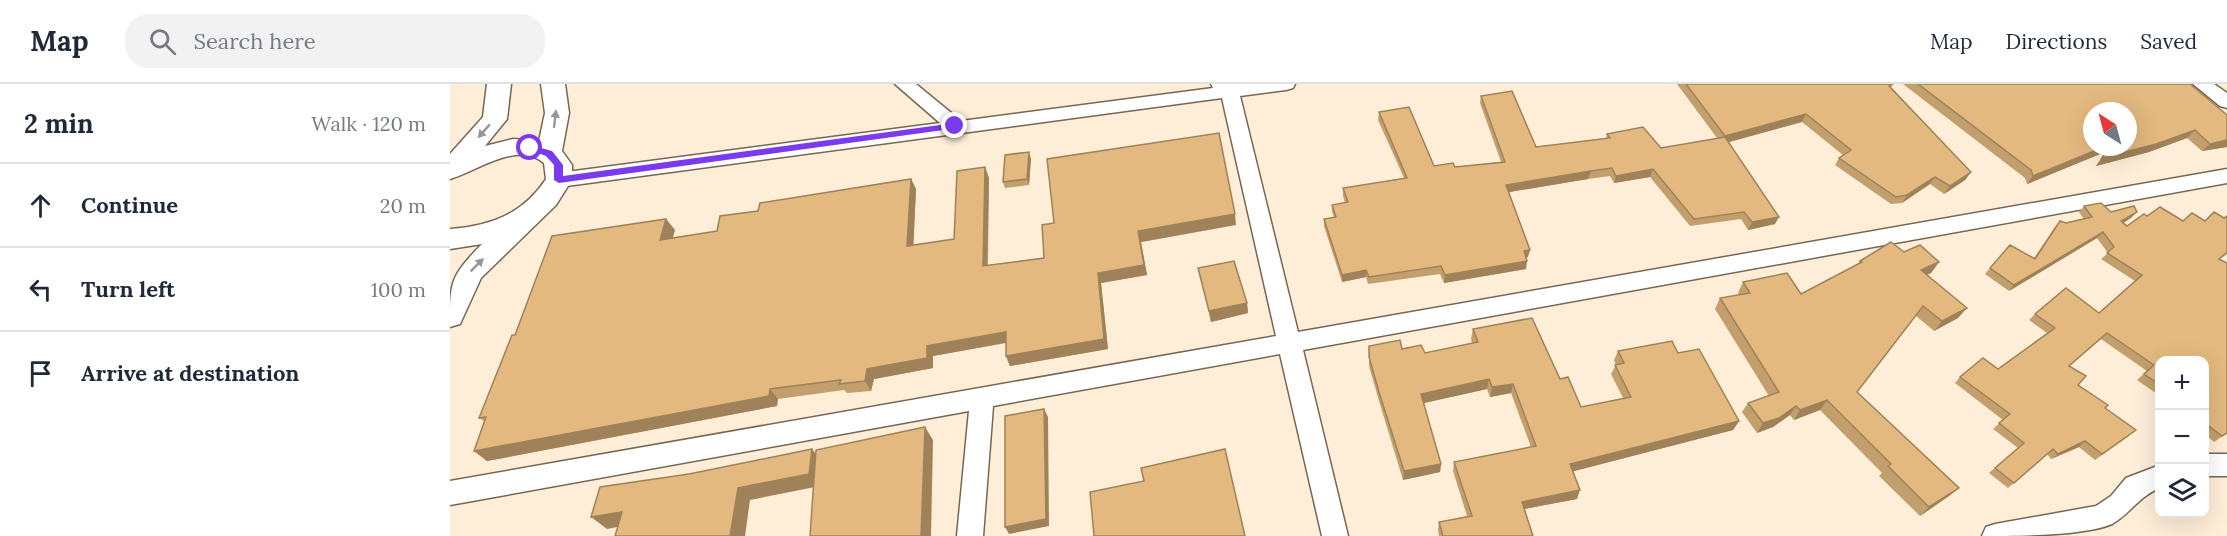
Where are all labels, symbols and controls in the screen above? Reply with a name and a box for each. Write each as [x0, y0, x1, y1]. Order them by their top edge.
search box [125, 14, 545, 68]
text: Map [30, 23, 89, 59]
icon: search [146, 25, 179, 58]
text: Search here [194, 27, 316, 55]
text: Map [1930, 28, 1973, 55]
text: Directions [2006, 28, 2107, 55]
text: Saved [2140, 28, 2197, 55]
north arrow [2083, 102, 2137, 156]
text: 2 min [24, 107, 94, 140]
one-way arrow [550, 109, 560, 128]
text: Walk · 120 m [311, 111, 426, 136]
route end [941, 112, 967, 138]
one-way arrow [477, 123, 491, 138]
route start [516, 134, 542, 160]
icon: ahead [24, 189, 57, 222]
text: Continue [81, 191, 178, 219]
text: 20 m [380, 193, 426, 218]
one-way arrow [470, 257, 484, 272]
icon: left [24, 273, 57, 306]
text: Turn left [81, 275, 175, 303]
text: 100 m [371, 277, 426, 302]
map controls [2155, 356, 2209, 518]
button: + [2155, 356, 2209, 410]
icon: arrive [24, 357, 57, 390]
text: Arrive at destination [81, 359, 299, 387]
button: − [2155, 410, 2209, 464]
button: layers [2155, 464, 2209, 518]

